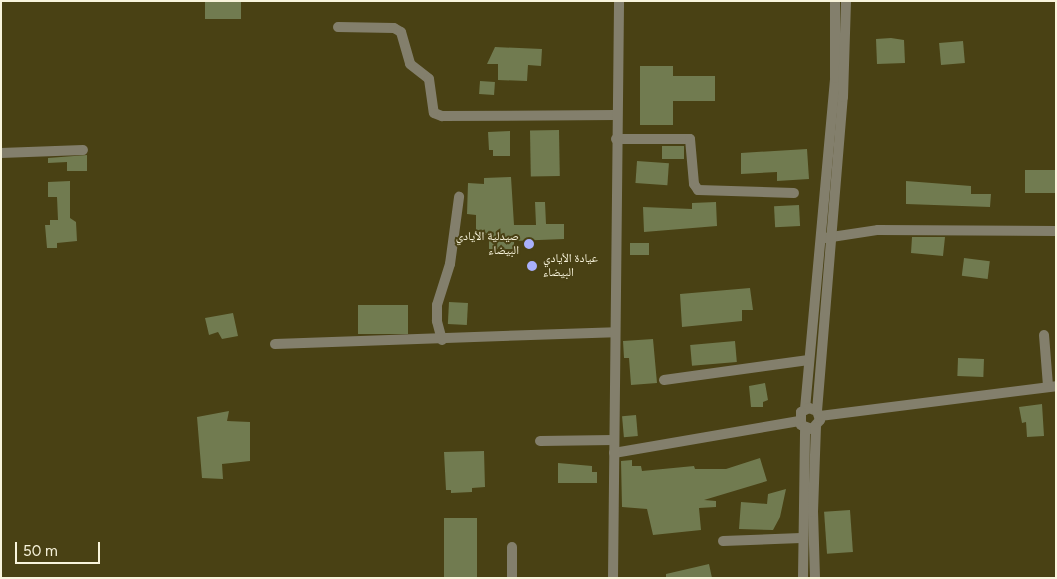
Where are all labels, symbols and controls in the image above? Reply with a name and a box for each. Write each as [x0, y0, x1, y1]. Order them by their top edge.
place label: صيدلية الأيادي البيضاء [456, 230, 519, 258]
marker: صيدلية الأيادي البيضاء [523, 238, 535, 250]
place label: عيادة الأيادي البيضاء [543, 252, 598, 280]
marker: عيادة الأيادي البيضاء [525, 259, 539, 273]
scale bar [18, 532, 102, 564]
text: 50 m [23, 542, 58, 560]

